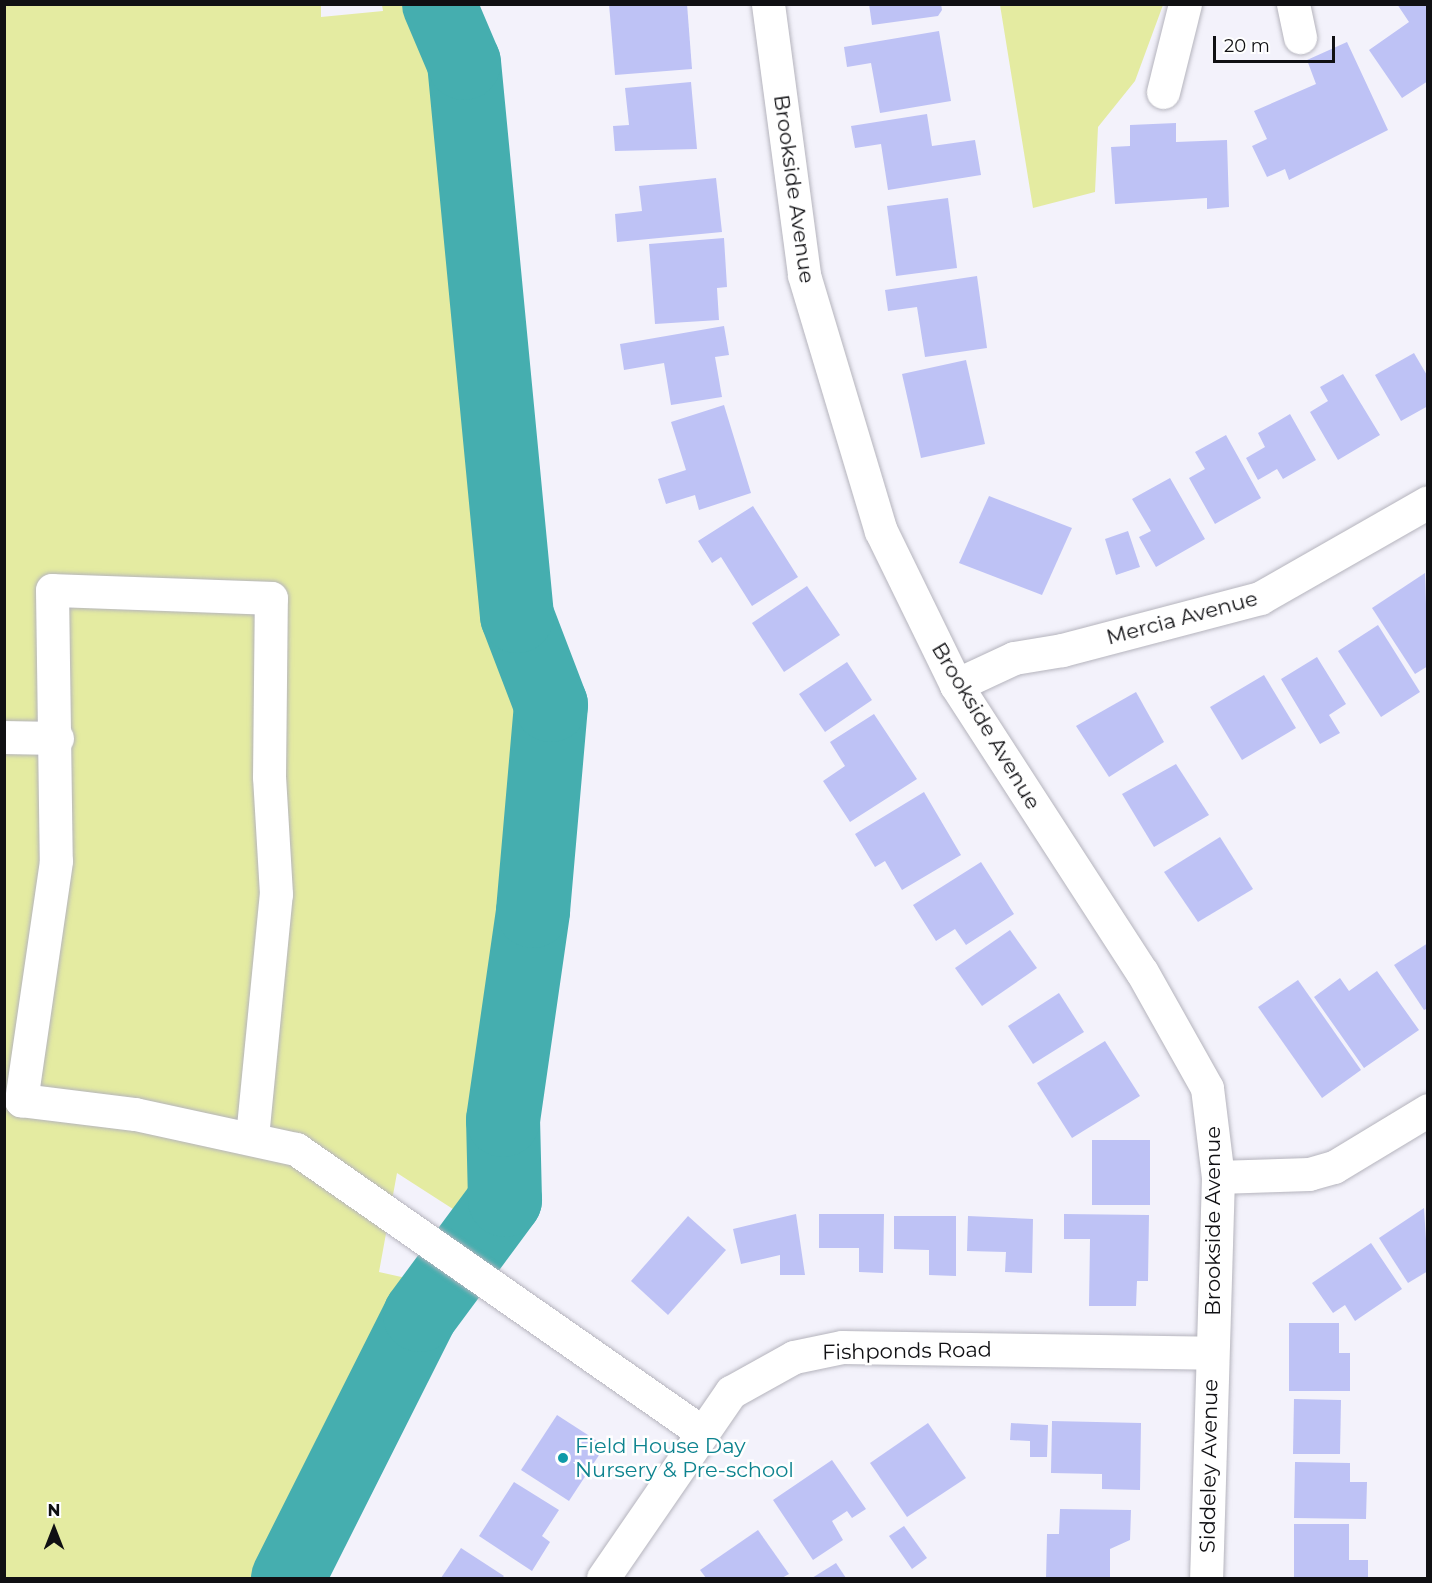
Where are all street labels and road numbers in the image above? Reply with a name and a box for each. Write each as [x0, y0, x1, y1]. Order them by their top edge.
street label: Brookside Avenue [768, 93, 820, 285]
street label: Mercia Avenue [1104, 586, 1260, 650]
street label: Brookside Avenue [926, 638, 1046, 814]
street label: Brookside Avenue [1200, 1126, 1226, 1316]
street label: Fishponds Road [822, 1337, 992, 1365]
street label: Siddeley Avenue [1195, 1379, 1223, 1553]

